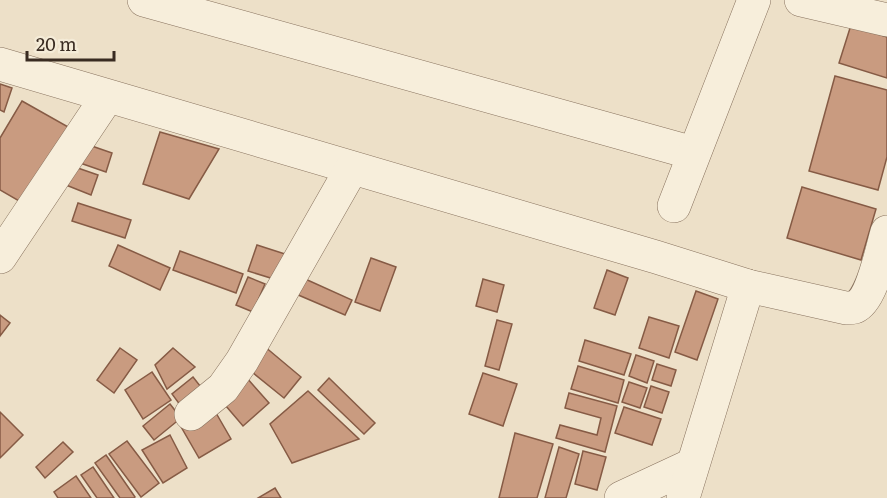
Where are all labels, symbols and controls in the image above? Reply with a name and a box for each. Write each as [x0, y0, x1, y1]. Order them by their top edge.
scale bar [27, 24, 114, 62]
text: 20 m [36, 30, 77, 57]

